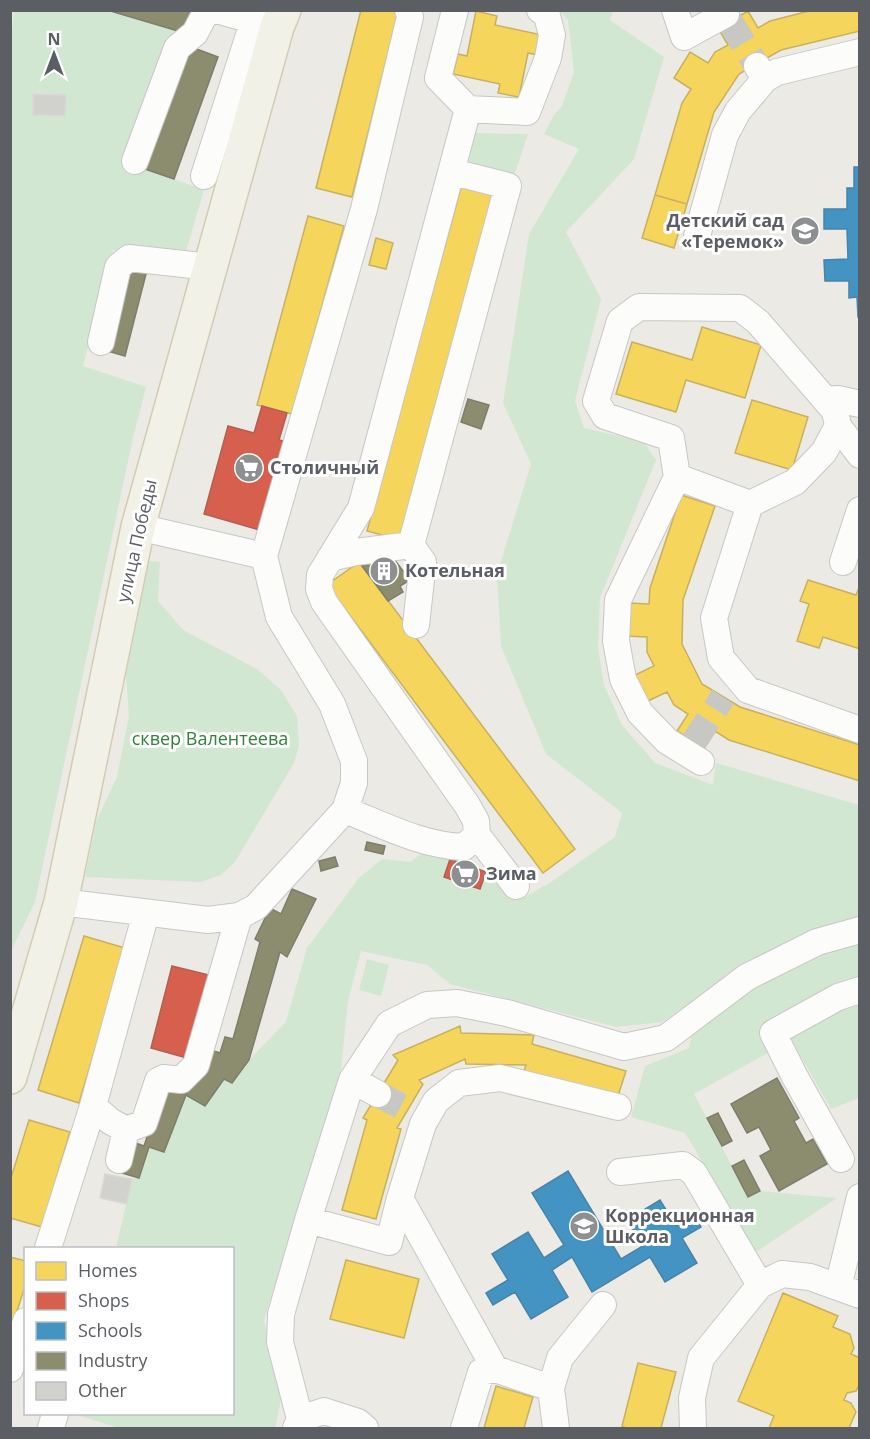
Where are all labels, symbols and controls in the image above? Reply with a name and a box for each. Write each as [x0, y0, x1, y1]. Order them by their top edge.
north arrow [24, 24, 84, 84]
text: N [47, 28, 61, 50]
place label: Детский сад «Теремок» [667, 208, 784, 253]
school or university icon: Детский сад «Теремок» [789, 215, 821, 247]
supermarket icon: Столичный [233, 452, 265, 484]
place label: Столичный [270, 455, 379, 479]
street label: улица Победы [110, 477, 162, 605]
building icon: Котельная [368, 555, 400, 587]
place label: Котельная [405, 558, 505, 582]
park label: сквер Валентеева [132, 726, 288, 750]
supermarket icon: Зима [449, 858, 481, 890]
place label: Зима [486, 861, 537, 885]
place label: Коррекционная Школа [605, 1203, 755, 1248]
school or university icon: Коррекционная Школа [568, 1210, 600, 1242]
legend [24, 1247, 234, 1415]
text: Homes [78, 1258, 137, 1282]
text: Shops [78, 1288, 129, 1312]
text: Schools [78, 1318, 142, 1342]
text: Industry [78, 1348, 148, 1372]
text: Other [78, 1378, 128, 1402]

